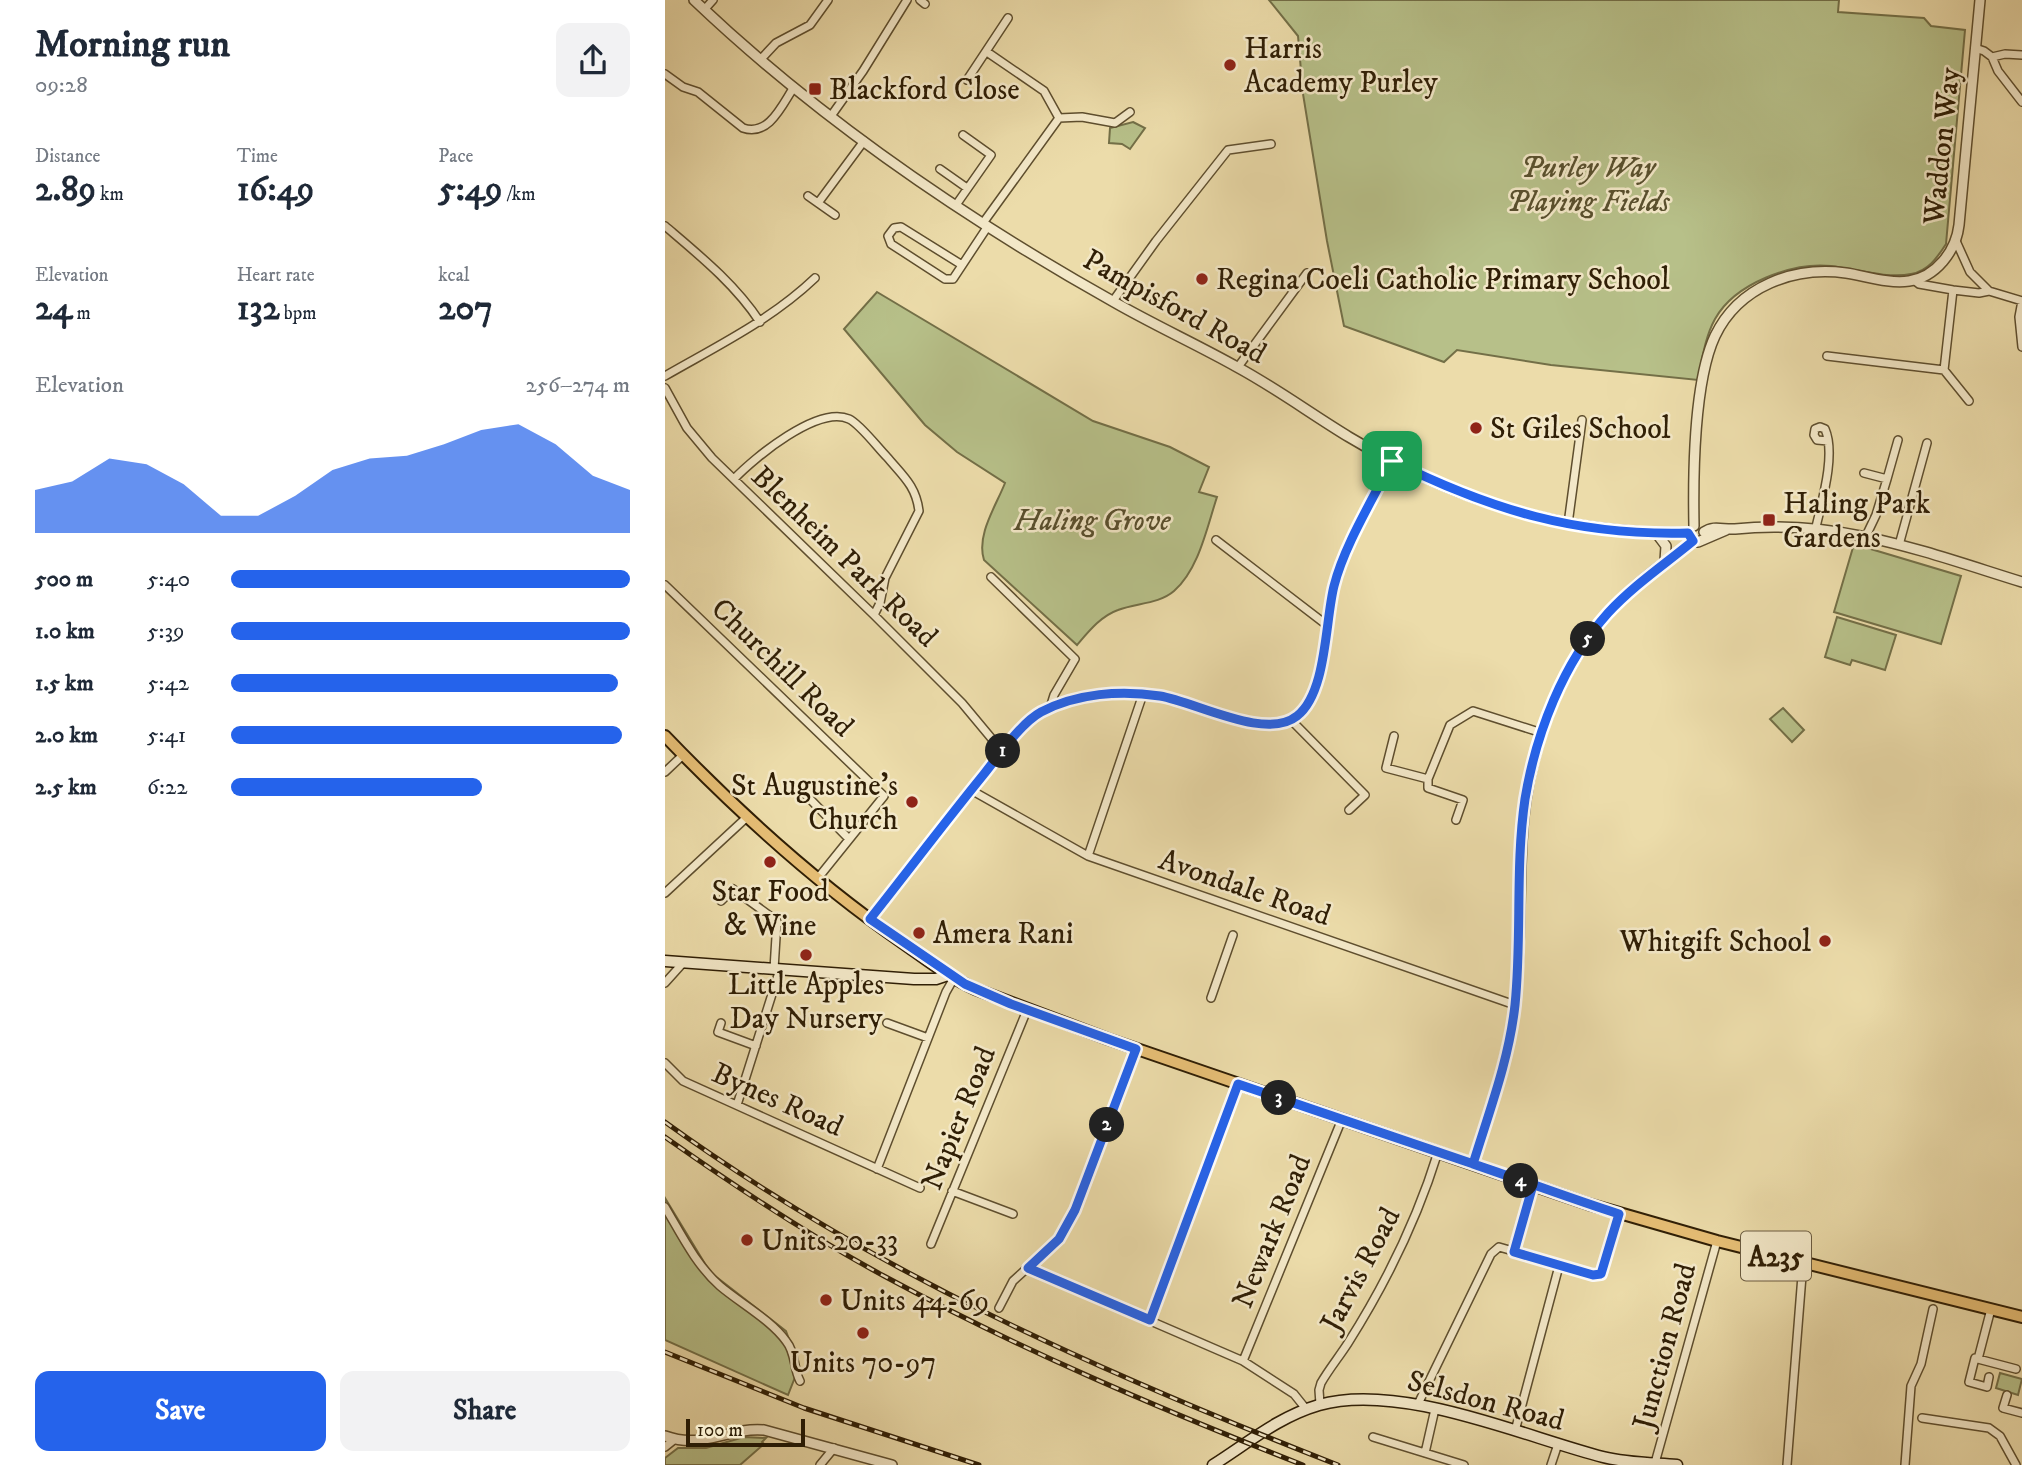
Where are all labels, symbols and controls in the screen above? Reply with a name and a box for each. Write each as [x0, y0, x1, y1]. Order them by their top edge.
text: Morning run [35, 21, 230, 69]
button: share [556, 23, 630, 97]
place label: Harris Academy Purley [1244, 31, 1438, 102]
marker: Harris Academy Purley [1222, 57, 1238, 73]
street label: Waddon Way [1916, 65, 1969, 227]
text: 09:28 [35, 71, 88, 100]
place label: Blackford Close [829, 72, 1020, 109]
marker: Blackford Close [807, 81, 823, 97]
text: Distance [35, 145, 100, 168]
text: Time [237, 145, 278, 168]
text: Pace [438, 145, 473, 168]
park label: Purley Way Playing Fields [1506, 150, 1671, 221]
text: 2.89 [35, 168, 96, 212]
text: 16:49 [237, 168, 314, 212]
text: 5:49 [438, 168, 502, 212]
text: km [96, 183, 124, 206]
text: /km [502, 183, 535, 206]
street label: Pampisford Road [1076, 242, 1272, 373]
place label: Regina Coeli Catholic Primary School [1216, 262, 1670, 299]
text: Elevation [35, 264, 109, 287]
text: Heart rate [237, 264, 315, 287]
text: kcal [438, 264, 470, 287]
marker: Regina Coeli Catholic Primary School [1194, 271, 1210, 287]
text: 24 [35, 287, 72, 331]
text: 132 [237, 287, 280, 331]
text: 207 [438, 287, 493, 331]
text: m [72, 302, 91, 325]
text: bpm [280, 302, 317, 325]
text: Elevation [35, 371, 124, 400]
text: 256–274 m [525, 371, 630, 400]
place label: St Giles School [1490, 411, 1671, 448]
marker: St Giles School [1468, 420, 1484, 436]
pin [1362, 431, 1422, 491]
icon: arrive [1373, 442, 1411, 480]
street label: Blenheim Park Road [743, 459, 945, 656]
place label: Haling Park Gardens [1783, 486, 1931, 557]
park label: Haling Grove [1013, 503, 1171, 540]
marker: Haling Park Gardens [1761, 512, 1777, 528]
text: 500 m [35, 565, 93, 594]
text: 5:40 [147, 565, 190, 594]
street label: Churchill Road [703, 591, 861, 745]
text: 1.0 km [35, 617, 95, 646]
text: 5:39 [147, 617, 185, 646]
pin: 5 [1571, 622, 1605, 656]
text: 5 [1583, 627, 1592, 650]
text: 1.5 km [35, 669, 94, 698]
text: 5:42 [147, 669, 189, 698]
text: 2.0 km [35, 721, 98, 750]
text: 5:41 [147, 721, 186, 750]
pin: 1 [985, 734, 1021, 768]
text: 1 [999, 739, 1006, 762]
place label: St Augustine's Church [731, 768, 898, 839]
text: 2.5 km [35, 773, 97, 802]
text: 6:22 [147, 773, 188, 802]
marker: St Augustine's Church [904, 794, 920, 810]
street label: Avondale Road [1154, 842, 1335, 935]
marker: Star Food & Wine [762, 854, 778, 870]
place label: Star Food & Wine [711, 874, 829, 945]
place label: Amera Rani [933, 916, 1073, 953]
place label: Whitgift School [1618, 924, 1811, 961]
marker: Amera Rani [911, 925, 927, 941]
marker: Whitgift School [1817, 933, 1833, 949]
marker: Little Apples Day Nursery [798, 947, 814, 963]
place label: Little Apples Day Nursery [728, 967, 884, 1038]
street label: Napier Road [914, 1041, 1005, 1196]
street label: Bynes Road [706, 1055, 849, 1146]
pin: 3 [1261, 1080, 1297, 1116]
text: 3 [1275, 1086, 1282, 1109]
pin: 2 [1089, 1108, 1125, 1142]
text: 2 [1102, 1113, 1111, 1136]
street label: Newark Road [1225, 1149, 1320, 1314]
pin: 4 [1503, 1164, 1539, 1198]
text: 4 [1515, 1169, 1526, 1192]
street label: Jarvis Road [1312, 1201, 1409, 1341]
place label: Units 20-33 [761, 1223, 898, 1260]
marker: Units 20-33 [739, 1232, 755, 1248]
road number: A235 [1741, 1232, 1811, 1280]
street label: Junction Road [1625, 1259, 1705, 1436]
place label: Units 44-69 [840, 1283, 989, 1320]
marker: Units 44-69 [818, 1292, 834, 1308]
marker: Units 70-97 [855, 1325, 871, 1341]
place label: Units 70-97 [790, 1345, 936, 1382]
street label: Selsdon Road [1403, 1363, 1568, 1440]
button: Save [35, 1371, 326, 1451]
button: Share [340, 1371, 630, 1451]
scale bar [686, 1416, 805, 1448]
text: 100 m [697, 1419, 743, 1442]

